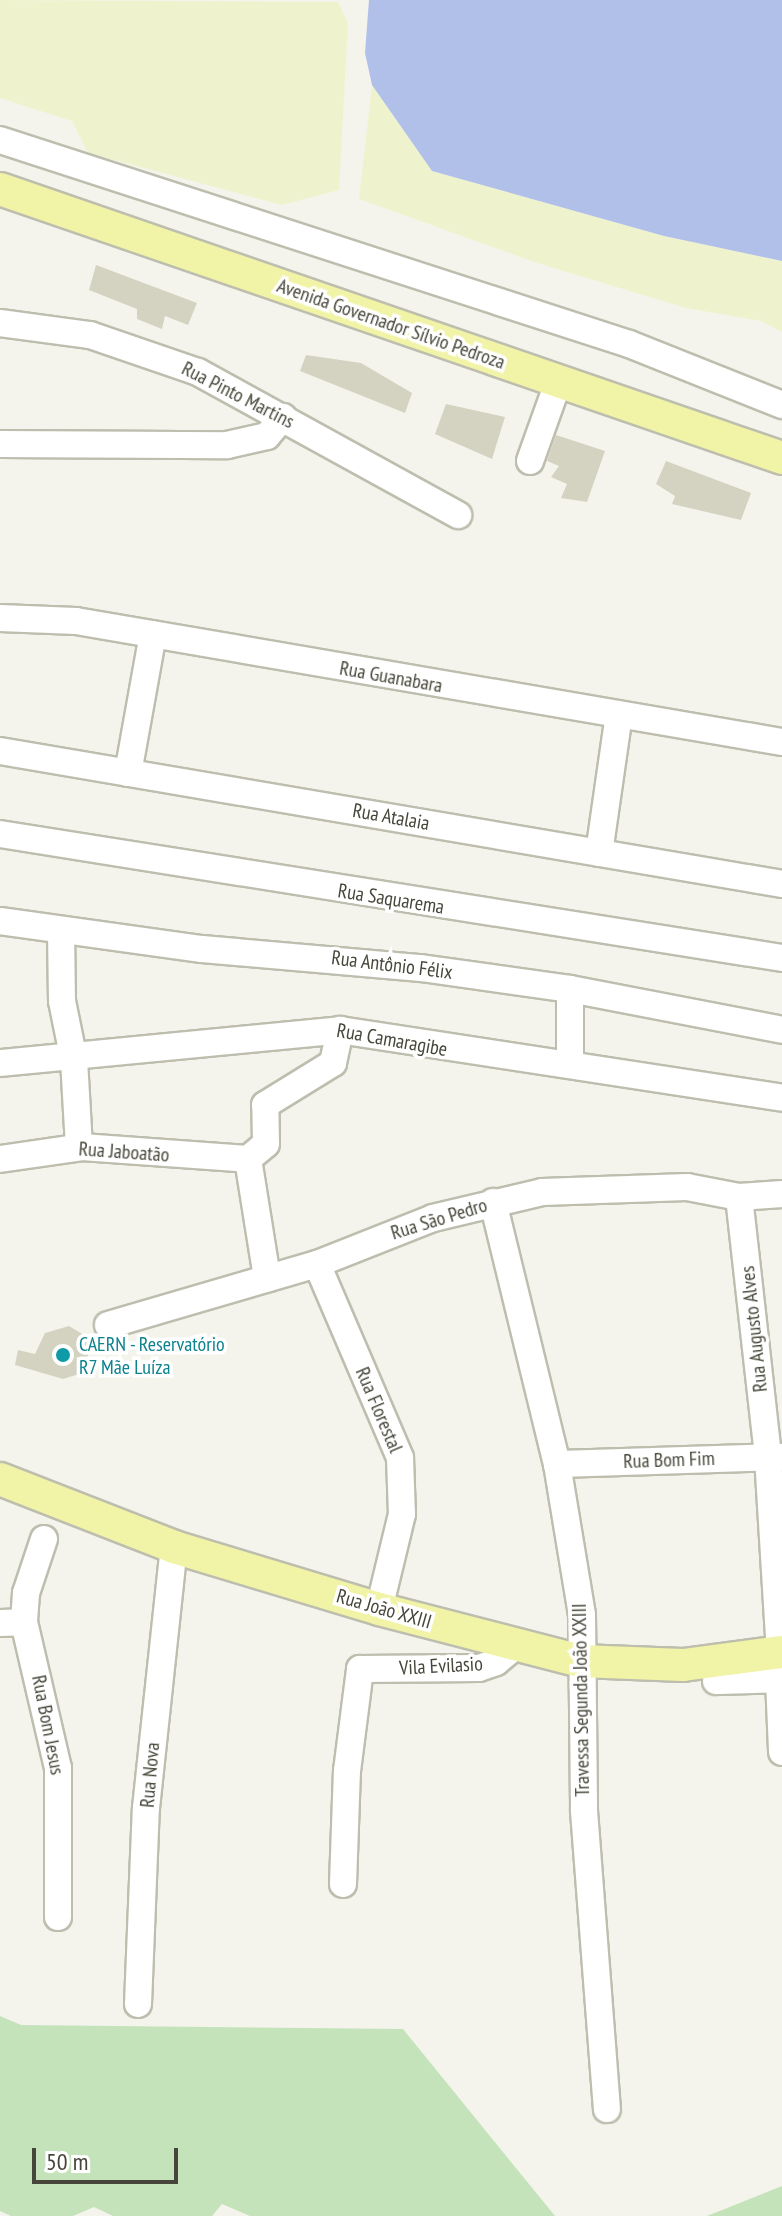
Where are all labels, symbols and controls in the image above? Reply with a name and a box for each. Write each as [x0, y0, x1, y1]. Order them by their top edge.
street label: Avenida Governador Sílvio Pedroza [274, 274, 508, 374]
street label: Rua Pinto Martins [178, 356, 298, 434]
street label: Rua Guanabara [338, 656, 444, 698]
street label: Rua Atalaia [350, 798, 432, 836]
street label: Rua Saquarema [336, 879, 446, 919]
street label: Rua Antônio Félix [330, 946, 454, 984]
street label: Rua Camaragibe [335, 1018, 449, 1062]
street label: Rua Jaboatão [78, 1137, 170, 1167]
street label: Rua São Pedro [388, 1193, 490, 1245]
street label: Rua Augusto Alves [735, 1264, 773, 1394]
place label: CAERN - Reservatório R7 Mãe Luíza [79, 1332, 226, 1379]
marker: CAERN - Reservatório R7 Mãe Luíza [54, 1346, 72, 1364]
street label: Rua Florestal [350, 1364, 408, 1456]
street label: Rua Bom Fim [623, 1446, 715, 1474]
street label: Rua João XXIII [333, 1584, 435, 1634]
street label: Travessa Segunda João XXIII [567, 1603, 595, 1797]
street label: Vila Evilasio [399, 1652, 483, 1680]
street label: Rua Bom Jesus [27, 1673, 69, 1777]
street label: Rua Nova [135, 1741, 165, 1809]
scale bar [36, 2132, 182, 2182]
text: 50 m [46, 2146, 88, 2177]

